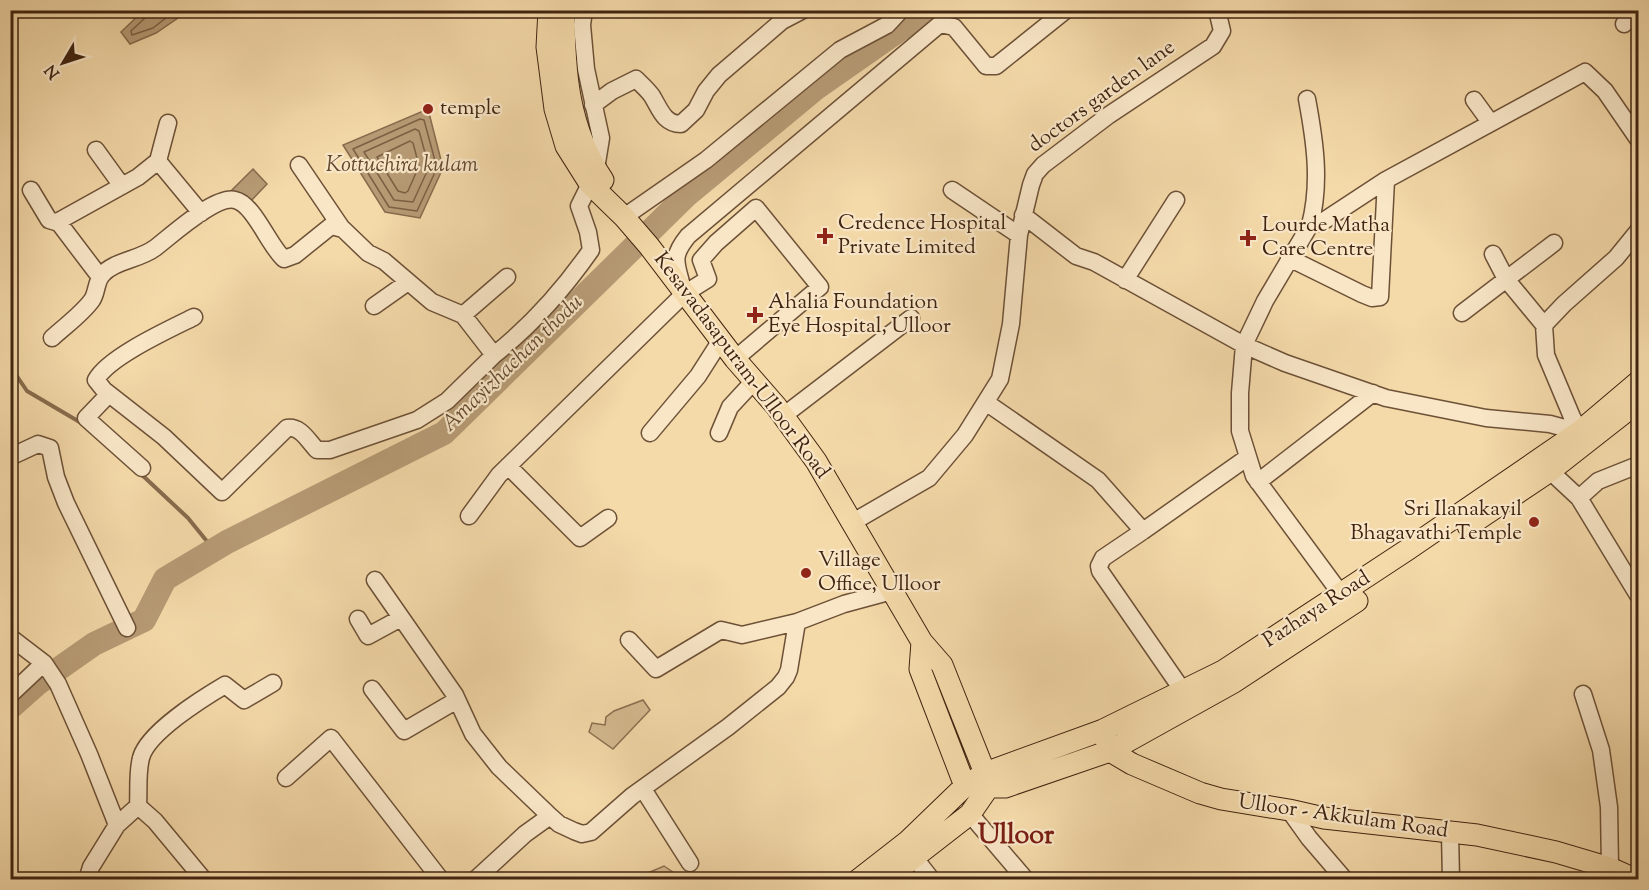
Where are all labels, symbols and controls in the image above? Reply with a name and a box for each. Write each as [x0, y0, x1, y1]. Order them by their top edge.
north arrow [33, 33, 93, 93]
street label: doctors garden lane [1022, 33, 1182, 161]
text: N [40, 58, 66, 83]
place label: temple [440, 94, 501, 124]
marker: temple [421, 102, 435, 116]
water label: Kottuchira kulam [326, 150, 479, 182]
place label: Credence Hospital Private Limited [838, 209, 1006, 263]
place label: Lourde Matha Care Centre [1262, 211, 1390, 265]
marker: Credence Hospital Private Limited [816, 227, 834, 245]
marker: Lourde Matha Care Centre [1239, 229, 1257, 247]
street label: Kesavadasapuram-Ulloor Road [646, 246, 837, 486]
water label: Amayizhachan thodu [435, 288, 591, 440]
place label: Ahalia Foundation Eye Hospital, Ulloor [768, 288, 951, 342]
marker: Ahalia Foundation Eye Hospital, Ulloor [746, 306, 764, 324]
place label: Sri Ilanakayil Bhagavathi Temple [1350, 495, 1522, 549]
marker: Sri Ilanakayil Bhagavathi Temple [1527, 515, 1541, 529]
place label: Village Office, Ulloor [818, 546, 941, 600]
street label: Pazhaya Road [1257, 564, 1377, 656]
marker: Village Office, Ulloor [799, 566, 813, 580]
street label: Ulloor - Akkulam Road [1236, 787, 1450, 847]
district label: Ulloor [978, 817, 1055, 856]

